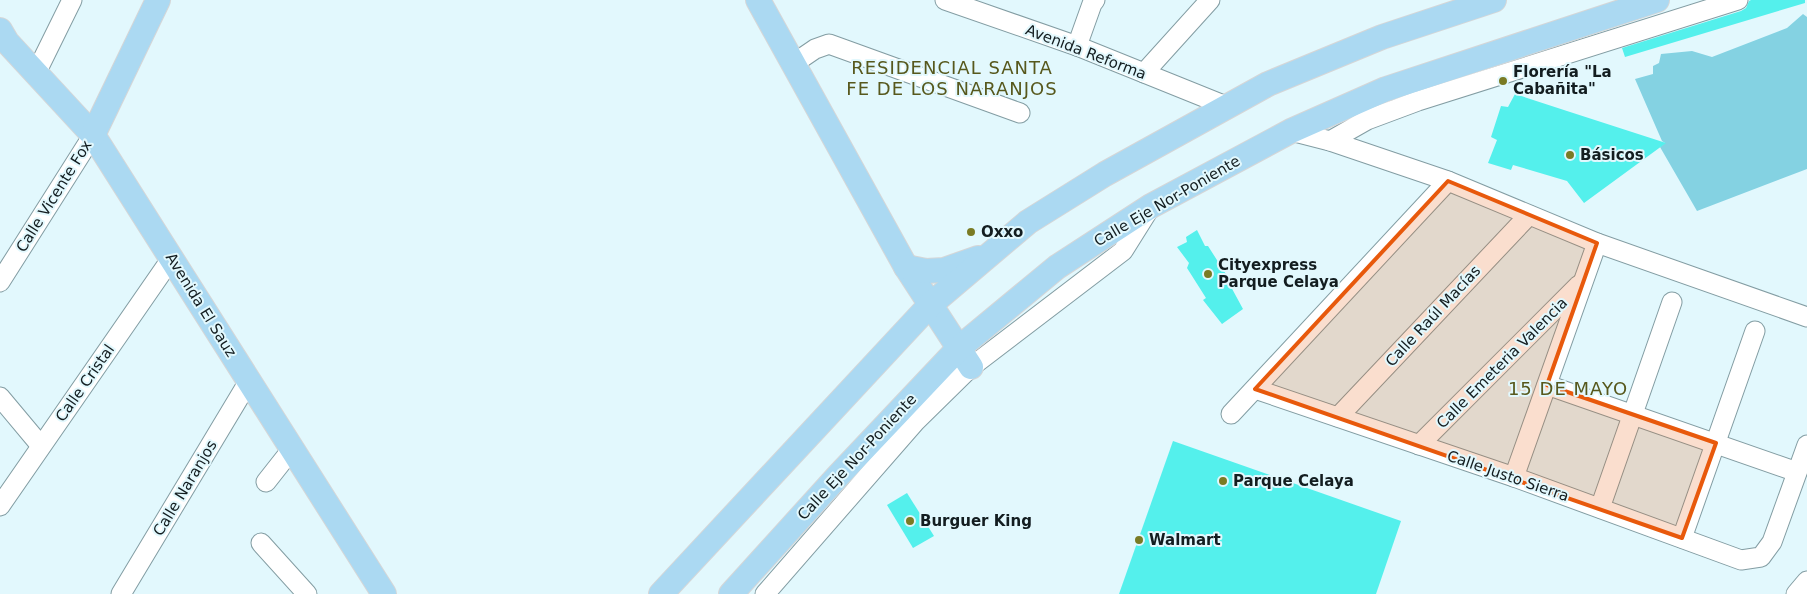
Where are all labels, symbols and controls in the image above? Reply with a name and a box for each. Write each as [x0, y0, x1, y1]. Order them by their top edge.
street label: Avenida Reforma [1023, 21, 1149, 83]
district label: RESIDENCIAL SANTA FE DE LOS NARANJOS [846, 57, 1058, 99]
place label: Florería "La Cabañita" [1513, 63, 1612, 98]
marker: Florería "La Cabañita" [1497, 75, 1509, 87]
street label: Calle Vicente Fox [12, 137, 96, 255]
place label: Básicos [1580, 146, 1644, 164]
marker: Básicos [1564, 149, 1576, 161]
street label: Calle Eje Nor-Poniente [1091, 152, 1243, 250]
place label: Oxxo [981, 223, 1023, 241]
marker: Oxxo [965, 226, 977, 238]
street label: Avenida El Sauz [162, 250, 240, 360]
place label: Cityexpress Parque Celaya [1218, 256, 1339, 291]
street label: Calle Raúl Macías [1382, 262, 1484, 370]
marker: Cityexpress Parque Celaya [1202, 268, 1214, 280]
street label: Calle Emeteria Valencia [1433, 294, 1571, 432]
street label: Calle Cristal [52, 341, 118, 425]
district label: 15 DE MAYO [1508, 378, 1628, 399]
street label: Calle Eje Nor-Poniente [794, 390, 920, 524]
street label: Calle Naranjos [149, 437, 221, 539]
street label: Calle Justo Sierra [1445, 447, 1571, 505]
place label: Parque Celaya [1233, 472, 1354, 490]
marker: Parque Celaya [1217, 475, 1229, 487]
place label: Burguer King [920, 512, 1032, 530]
marker: Burguer King [904, 515, 916, 527]
place label: Walmart [1149, 531, 1221, 549]
marker: Walmart [1133, 534, 1145, 546]

